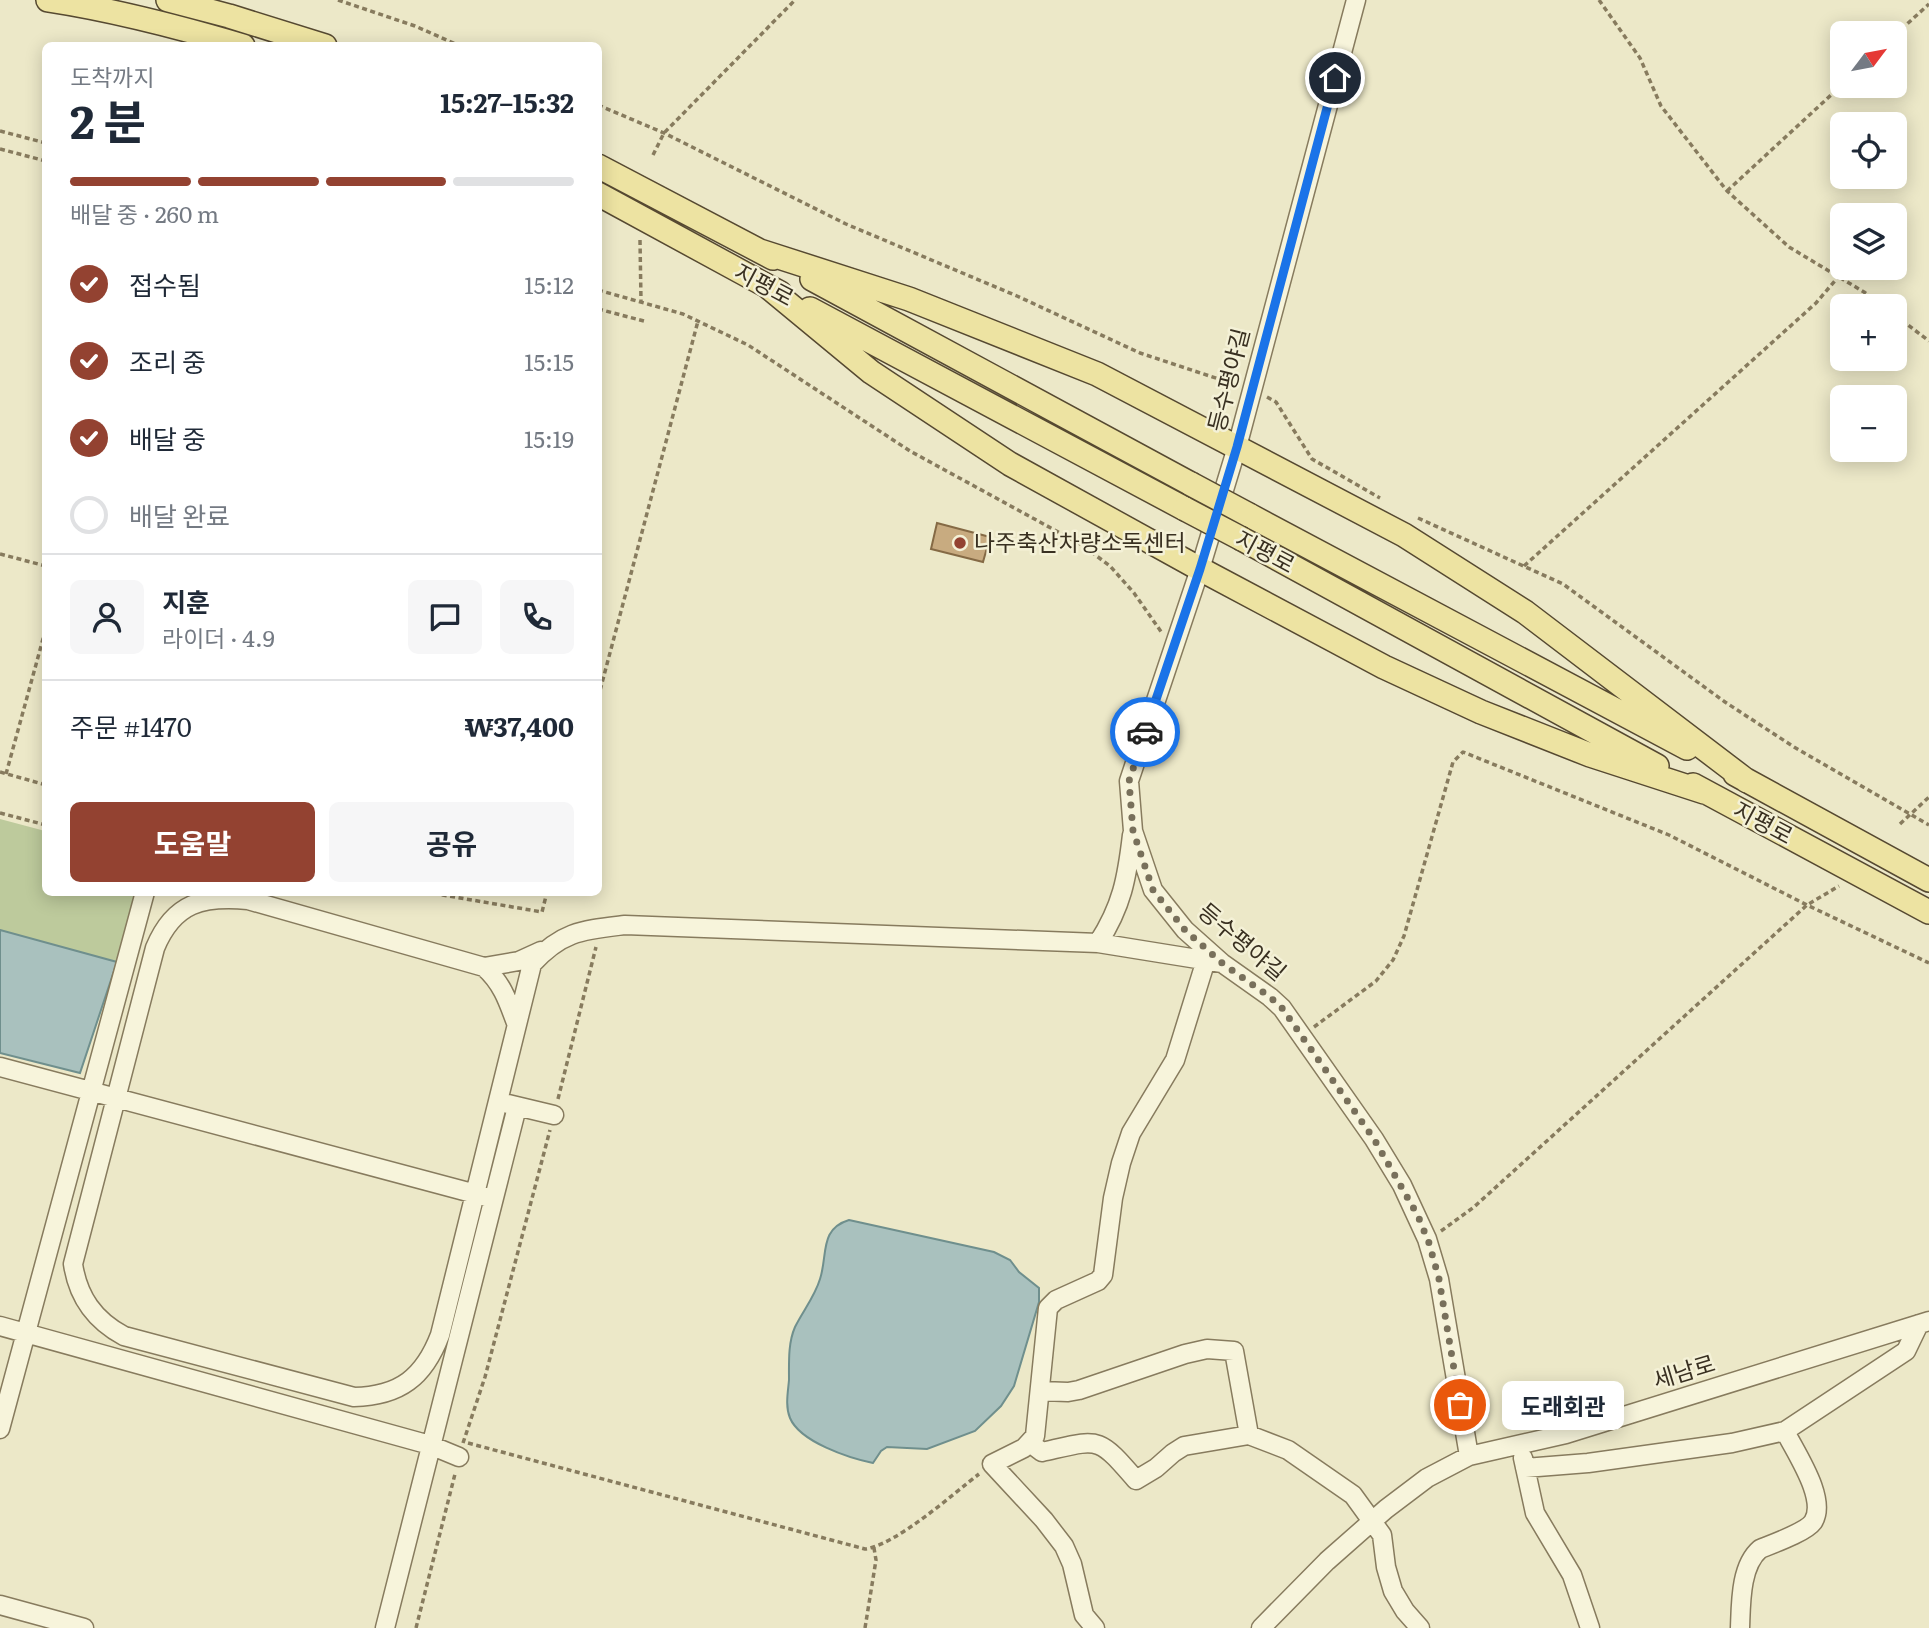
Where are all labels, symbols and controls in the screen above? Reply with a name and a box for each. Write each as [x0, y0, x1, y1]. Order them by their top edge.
north arrow [1830, 21, 1908, 98]
map controls [1830, 21, 1907, 462]
pin [1305, 48, 1365, 108]
text: 도착까지 [70, 59, 155, 93]
icon: home [1316, 59, 1354, 97]
text: 15:27–15:32 [440, 82, 574, 121]
text: 2 분 [70, 85, 146, 153]
button: locate [1830, 112, 1907, 189]
text: 배달 중 · 260 m [70, 196, 219, 230]
button: layers [1830, 203, 1907, 280]
street label: 지평로 [729, 253, 801, 313]
text: 접수됨 [129, 264, 201, 303]
icon: check [70, 265, 108, 303]
text: 15:12 [524, 267, 574, 301]
button: + [1830, 294, 1907, 371]
street label: 등수평야길 [1198, 324, 1256, 435]
text: 조리 중 [129, 341, 206, 380]
icon: check [70, 342, 108, 380]
text: 15:15 [524, 344, 574, 378]
button: − [1830, 385, 1907, 462]
text: 배달 중 [129, 418, 206, 457]
icon: check [70, 419, 108, 457]
text: 15:19 [524, 421, 574, 455]
text: 배달 완료 [129, 495, 230, 534]
street label: 지평로 [1230, 520, 1302, 580]
place label: 나주축산차량소독센터 [974, 524, 1186, 558]
marker: 나주축산차량소독센터 [952, 535, 968, 551]
button: person [70, 580, 144, 654]
button: chat [408, 580, 482, 654]
button: phone [500, 580, 574, 654]
text: 지훈 [162, 581, 210, 620]
text: 라이더 · 4.9 [162, 620, 275, 654]
courier [1110, 697, 1180, 767]
text: 주문 #1470 [70, 706, 192, 745]
text: ₩37,400 [464, 706, 574, 745]
icon: car [1126, 713, 1164, 751]
street label: 지평로 [1728, 791, 1800, 851]
button: 도움말 [70, 802, 315, 882]
button: 공유 [329, 802, 574, 882]
street label: 등수평야길 [1192, 893, 1295, 987]
street label: 세남로 [1648, 1345, 1719, 1396]
pin [1430, 1375, 1490, 1435]
callout: 도래회관 [1502, 1380, 1624, 1430]
icon: bag [1441, 1386, 1479, 1424]
text: 도래회관 [1521, 1388, 1605, 1422]

